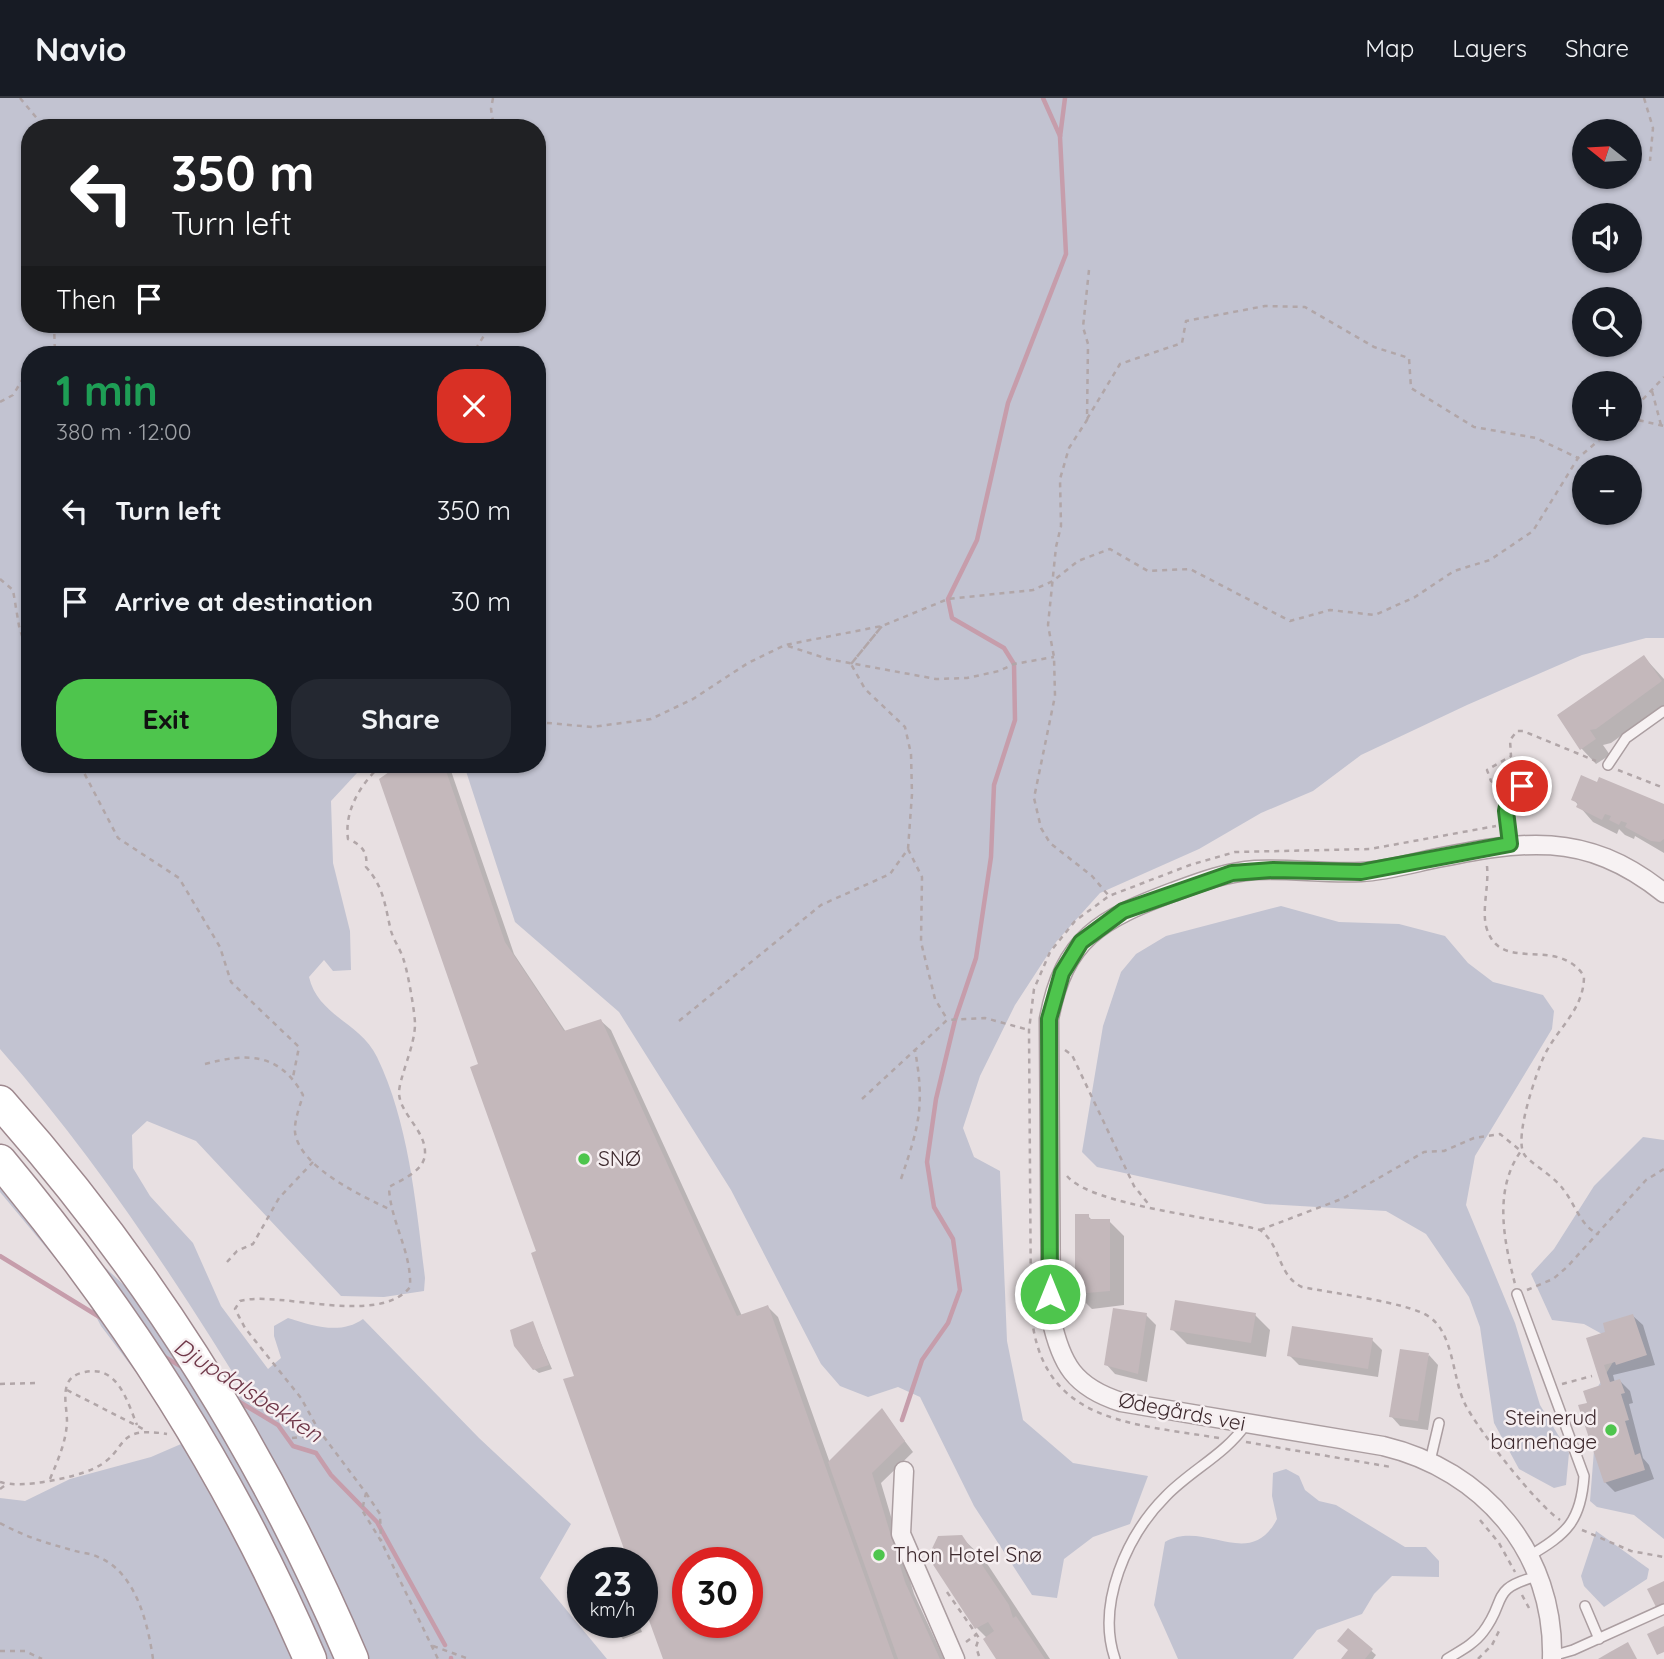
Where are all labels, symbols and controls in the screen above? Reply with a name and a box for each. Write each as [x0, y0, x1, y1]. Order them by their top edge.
text: Navio [35, 28, 127, 69]
text: Map [1365, 33, 1414, 63]
text: Layers [1452, 33, 1527, 63]
text: Share [1565, 33, 1629, 63]
north arrow [1572, 119, 1642, 189]
map controls [1572, 119, 1642, 525]
text: 350 m [171, 142, 315, 203]
icon: left [56, 147, 147, 238]
text: Turn left [171, 203, 292, 243]
button: sound [1572, 203, 1642, 273]
icon: arrive [130, 280, 168, 318]
text: Then [56, 283, 116, 316]
button: search [1572, 287, 1642, 357]
text: 1 min [56, 364, 158, 417]
button: close [437, 369, 511, 443]
button: + [1572, 371, 1642, 441]
text: 380 m · 12:00 [56, 417, 191, 446]
button: − [1572, 455, 1642, 525]
icon: left [56, 492, 94, 530]
text: Turn left [115, 494, 222, 527]
text: 350 m [437, 494, 511, 527]
icon: arrive [56, 583, 94, 621]
text: Arrive at destination [115, 585, 373, 618]
text: 30 m [451, 585, 511, 618]
button: Exit [56, 679, 277, 759]
button: Share [291, 679, 511, 759]
pin [1492, 756, 1552, 816]
icon: arrive [1503, 767, 1541, 805]
place label: SNØ [598, 1145, 641, 1171]
marker: SNØ [576, 1151, 592, 1167]
position arrow [1013, 1257, 1087, 1331]
water label: Djupdalsbekken [169, 1331, 328, 1449]
street label: Ødegårds vei [1117, 1386, 1248, 1436]
place label: Steinerud barnehage [1490, 1404, 1597, 1454]
marker: Steinerud barnehage [1603, 1422, 1619, 1438]
place label: Thon Hotel Snø [893, 1541, 1042, 1567]
speed limit sign: 30 [672, 1547, 763, 1638]
marker: Thon Hotel Snø [871, 1547, 887, 1563]
text: 23 [593, 1561, 632, 1605]
text: km/h [590, 1598, 635, 1621]

